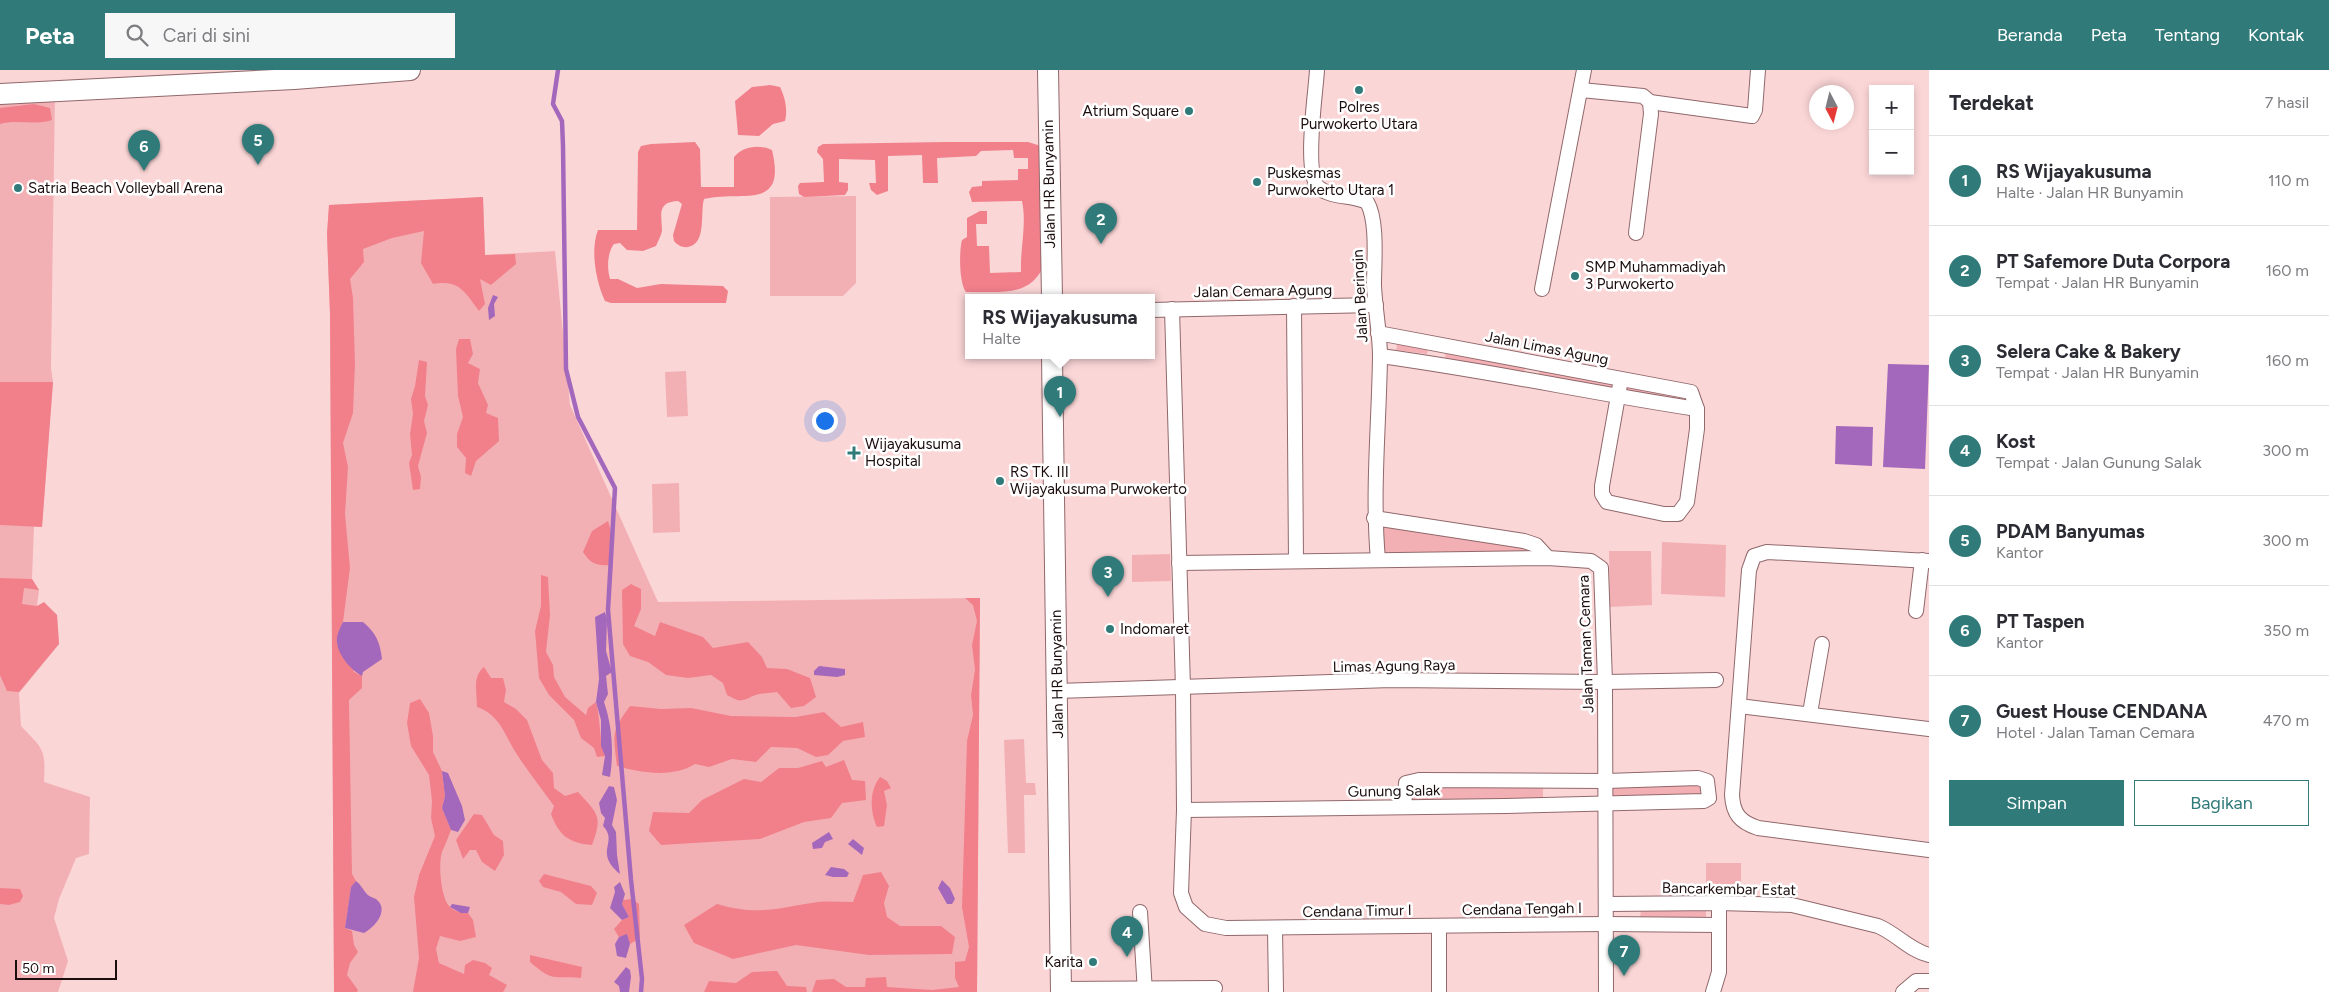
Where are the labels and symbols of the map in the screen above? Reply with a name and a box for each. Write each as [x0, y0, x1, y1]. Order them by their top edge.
marker: Polres Purwokerto Utara [1353, 84, 1365, 96]
north arrow [1809, 85, 1854, 130]
place label: Polres Purwokerto Utara [1300, 98, 1418, 133]
place label: Atrium Square [1083, 102, 1179, 120]
marker: Atrium Square [1183, 105, 1195, 117]
street label: Jalan HR Bunyamin [1039, 120, 1059, 248]
pin: 5 [242, 124, 274, 165]
pin: 6 [128, 130, 160, 171]
place label: Puskesmas Purwokerto Utara 1 [1267, 164, 1394, 199]
marker: Puskesmas Purwokerto Utara 1 [1251, 176, 1263, 188]
place label: Satria Beach Volleyball Arena [28, 179, 223, 197]
marker: Satria Beach Volleyball Arena [12, 182, 24, 194]
pin: 2 [1085, 203, 1117, 244]
street label: Jalan Beringin [1349, 249, 1371, 343]
place label: SMP Muhammadiyah 3 Purwokerto [1585, 258, 1726, 293]
marker: SMP Muhammadiyah 3 Purwokerto [1569, 270, 1581, 282]
street label: Jalan Cemara Agung [1194, 281, 1332, 301]
street label: Jalan Limas Agung [1484, 327, 1610, 369]
pin: 1 [1044, 376, 1076, 417]
your location [812, 408, 838, 434]
place label: Wijayakusuma Hospital [865, 435, 961, 470]
marker: Wijayakusuma Hospital [847, 446, 861, 460]
place label: RS TK. III Wijayakusuma Purwokerto [1010, 463, 1187, 498]
marker: RS TK. III Wijayakusuma Purwokerto [994, 475, 1006, 487]
pin: 3 [1092, 556, 1124, 597]
street label: Jalan Taman Cemara [1575, 575, 1597, 713]
street label: Jalan HR Bunyamin [1047, 610, 1067, 738]
place label: Indomaret [1120, 620, 1190, 638]
marker: Indomaret [1104, 623, 1116, 635]
street label: Limas Agung Raya [1332, 656, 1456, 676]
street label: Gunung Salak [1348, 781, 1441, 801]
street label: Bancarkembar Estat [1662, 879, 1797, 899]
street label: Cendana Tengah I [1462, 899, 1582, 919]
street label: Cendana Timur I [1302, 901, 1412, 921]
pin: 4 [1111, 916, 1143, 957]
pin: 7 [1608, 935, 1640, 976]
place label: Karita [1044, 953, 1083, 971]
marker: Karita [1087, 956, 1099, 968]
scale bar [15, 957, 118, 980]

